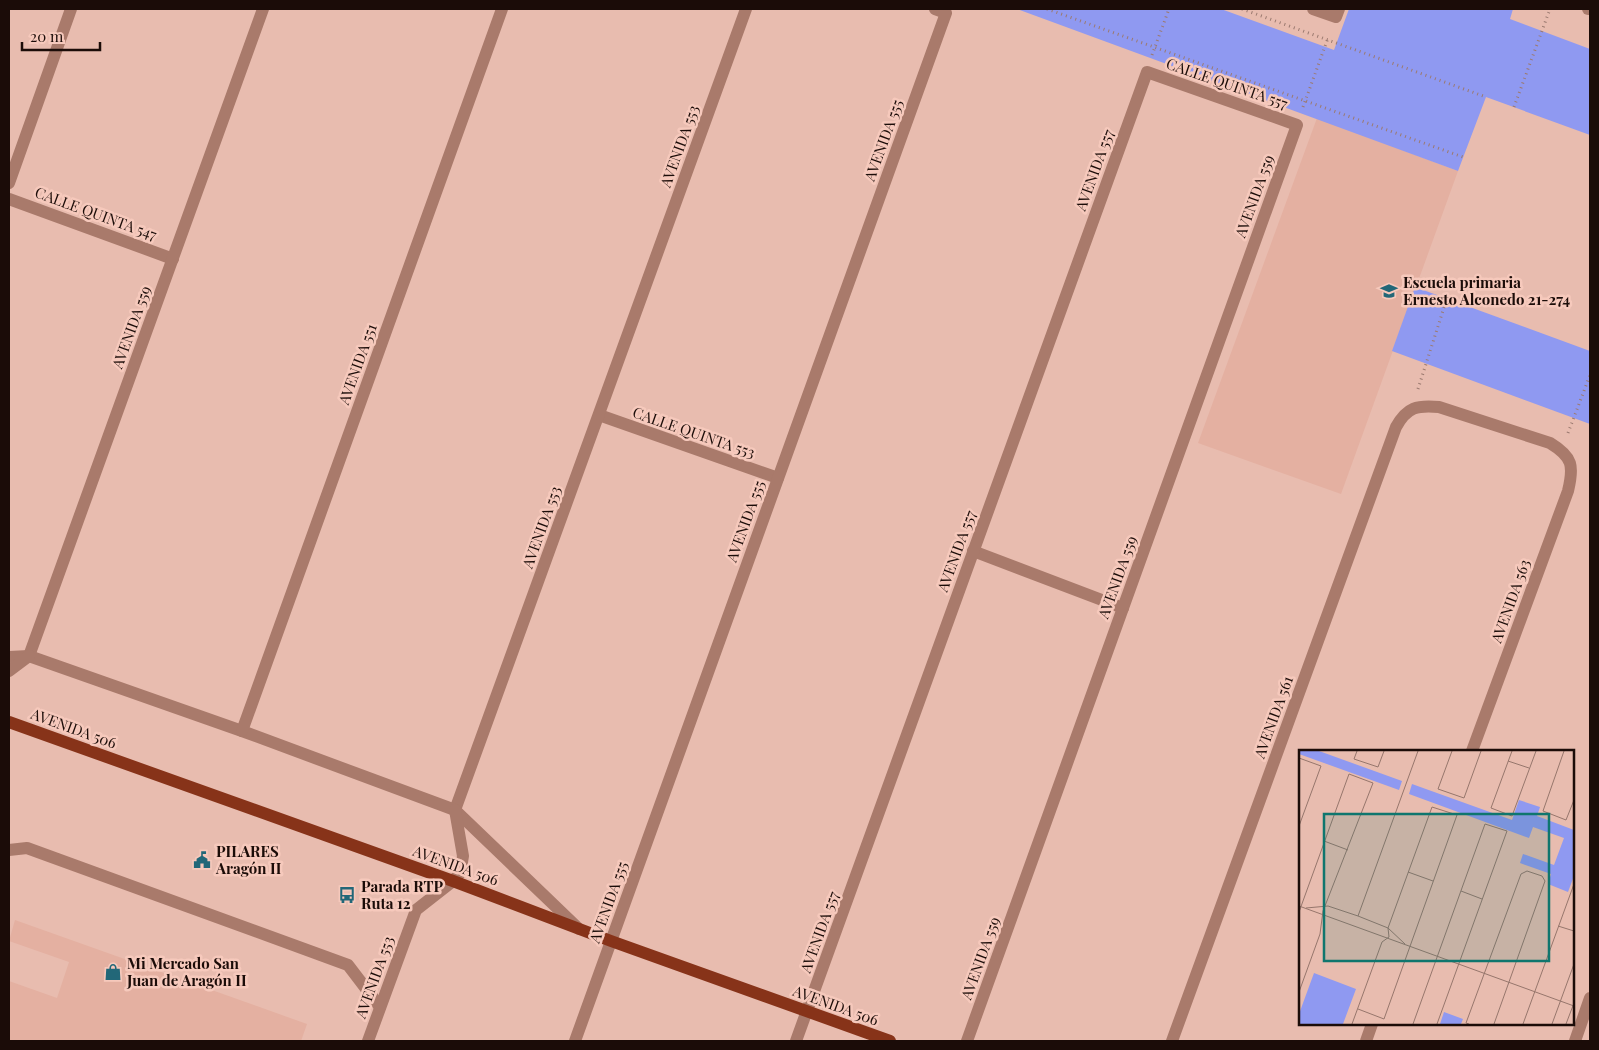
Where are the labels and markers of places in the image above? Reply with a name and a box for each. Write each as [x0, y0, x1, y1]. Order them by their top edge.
place label: Escuela primaria Ernesto Alconedo 21-274 [1403, 272, 1570, 309]
school or university icon: Escuela primaria Ernesto Alconedo 21-274 [1379, 281, 1399, 301]
place label: PILARES Aragón II [215, 841, 282, 878]
public building icon: PILARES Aragón II [192, 850, 212, 870]
place label: Parada RTP Ruta 12 [361, 876, 444, 913]
bus stop icon: Parada RTP Ruta 12 [337, 885, 357, 905]
place label: Mi Mercado San Juan de Aragón II [126, 953, 247, 990]
shop icon: Mi Mercado San Juan de Aragón II [103, 962, 123, 982]

